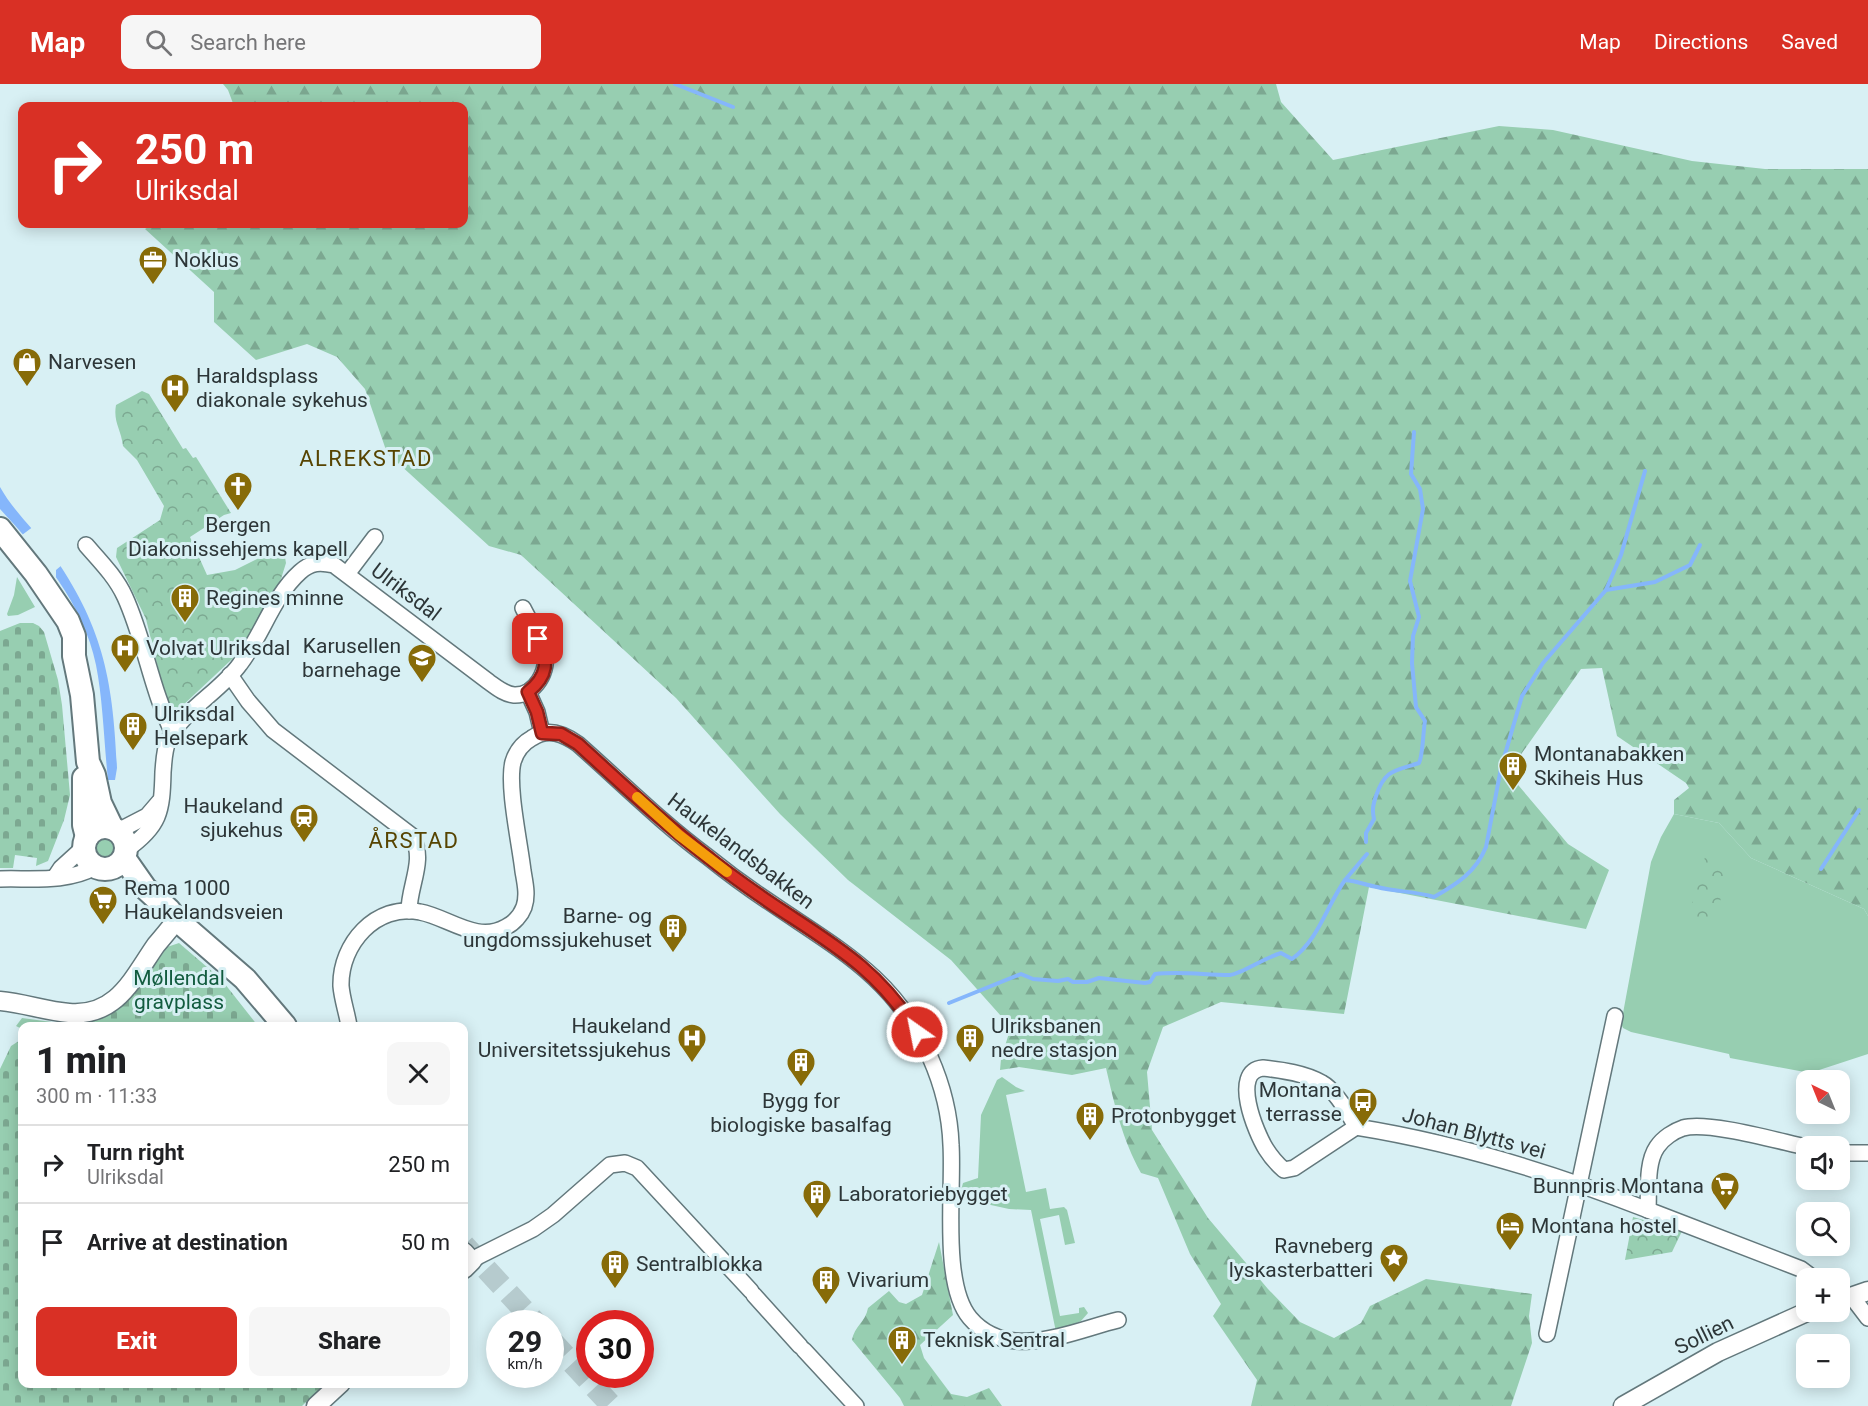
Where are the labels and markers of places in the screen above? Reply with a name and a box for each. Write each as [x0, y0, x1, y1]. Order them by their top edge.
office icon: Noklus [137, 244, 169, 286]
place label: Noklus [174, 248, 239, 272]
shop icon: Narvesen [11, 346, 43, 388]
place label: Narvesen [48, 350, 136, 374]
place label: Haraldsplass diakonale sykehus [196, 364, 368, 412]
hospital icon: Haraldsplass diakonale sykehus [159, 372, 191, 414]
church icon: Bergen Diakonissehjems kapell [222, 470, 254, 512]
place label: Bergen Diakonissehjems kapell [128, 513, 348, 561]
building icon: Regines minne [169, 582, 201, 624]
place label: Regines minne [206, 586, 344, 610]
pin [512, 613, 563, 664]
hospital icon: Volvat Ulriksdal [109, 632, 141, 674]
place label: Karusellen barnehage [302, 634, 401, 682]
place label: Volvat Ulriksdal [146, 636, 290, 660]
school or university icon: Karusellen barnehage [406, 642, 438, 684]
place label: Ulriksdal Helsepark [154, 702, 249, 750]
building icon: Ulriksdal Helsepark [117, 710, 149, 752]
place label: Montanabakken Skiheis Hus [1534, 742, 1684, 790]
building icon: Montanabakken Skiheis Hus [1497, 750, 1529, 792]
place label: Haukeland sjukehus [183, 794, 283, 842]
station icon: Haukeland sjukehus [288, 802, 320, 844]
place label: Rema 1000 Haukelandsveien [124, 876, 283, 924]
supermarket icon: Rema 1000 Haukelandsveien [87, 884, 119, 926]
place label: Barne- og ungdomssjukehuset [463, 904, 652, 952]
building icon: Barne- og ungdomssjukehuset [657, 912, 689, 954]
place label: Haukeland Universitetssjukehus [478, 1014, 671, 1062]
place label: Ulriksbanen nedre stasjon [991, 1014, 1117, 1062]
hospital icon: Haukeland Universitetssjukehus [676, 1022, 708, 1064]
building icon: Ulriksbanen nedre stasjon [954, 1022, 986, 1064]
building icon: Bygg for biologiske basalfag [785, 1046, 817, 1088]
place label: Montana terrasse [1259, 1078, 1342, 1126]
bus stop icon: Montana terrasse [1347, 1086, 1379, 1128]
place label: Bygg for biologiske basalfag [710, 1089, 892, 1137]
building icon: Protonbygget [1074, 1100, 1106, 1142]
place label: Protonbygget [1111, 1104, 1237, 1128]
supermarket icon: Bunnpris Montana [1709, 1170, 1741, 1212]
place label: Bunnpris Montana [1533, 1174, 1704, 1198]
building icon: Laboratoriebygget [801, 1178, 833, 1220]
place label: Laboratoriebygget [838, 1182, 1008, 1206]
hotel icon: Montana hostel [1494, 1210, 1526, 1252]
place label: Montana hostel [1531, 1214, 1677, 1238]
place label: Ravneberg lyskasterbatteri [1229, 1234, 1373, 1282]
place icon: Ravneberg lyskasterbatteri [1378, 1242, 1410, 1284]
building icon: Sentralblokka [599, 1248, 631, 1290]
place label: Sentralblokka [636, 1252, 763, 1276]
building icon: Vivarium [810, 1264, 842, 1306]
place label: Vivarium [847, 1268, 929, 1292]
building icon: Teknisk Sentral [886, 1324, 918, 1366]
place label: Teknisk Sentral [923, 1328, 1065, 1352]

